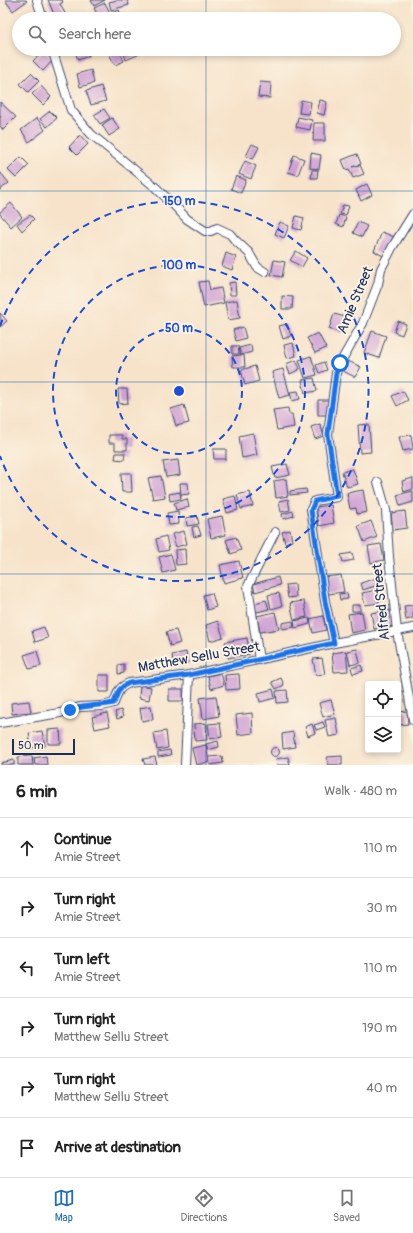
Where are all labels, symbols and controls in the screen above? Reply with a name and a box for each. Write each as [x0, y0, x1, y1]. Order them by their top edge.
search box [12, 12, 401, 56]
icon: search [26, 23, 48, 45]
text: Search here [58, 25, 131, 44]
text: 150 m [163, 194, 196, 209]
text: 100 m [162, 258, 197, 273]
street label: Amie Street [333, 263, 377, 336]
text: 50 m [165, 321, 193, 336]
route start [331, 354, 349, 372]
centre of rings [172, 384, 186, 398]
street label: Alfred Street [368, 562, 394, 641]
street label: Matthew Sellu Street [137, 638, 261, 676]
map controls [365, 681, 401, 753]
button: locate [365, 681, 401, 717]
route end [61, 701, 79, 719]
button: layers [365, 717, 401, 753]
scale bar [12, 737, 75, 756]
text: 50 m [18, 739, 44, 752]
text: 6 min [16, 781, 57, 802]
text: Walk · 480 m [324, 783, 397, 799]
text: Continue [54, 830, 112, 849]
icon: ahead [16, 837, 38, 859]
text: 110 m [364, 840, 397, 856]
text: Amie Street [54, 849, 121, 865]
text: Turn right [54, 890, 115, 909]
icon: right [16, 897, 38, 919]
text: 30 m [367, 900, 397, 916]
text: Amie Street [54, 909, 121, 925]
text: Turn left [54, 950, 110, 969]
icon: left [16, 957, 38, 979]
text: 110 m [364, 960, 397, 976]
text: Amie Street [54, 969, 121, 985]
text: Turn right [54, 1010, 115, 1029]
icon: right [16, 1017, 38, 1039]
text: 190 m [362, 1020, 397, 1036]
text: Matthew Sellu Street [54, 1029, 168, 1045]
text: Turn right [54, 1070, 115, 1089]
icon: right [16, 1077, 38, 1099]
text: 40 m [366, 1080, 397, 1096]
text: Matthew Sellu Street [54, 1089, 168, 1105]
icon: arrive [16, 1137, 38, 1159]
text: Arrive at destination [54, 1138, 181, 1157]
tab: Map [53, 1187, 75, 1224]
tab: Directions [181, 1187, 227, 1224]
tab: Saved [333, 1187, 360, 1224]

